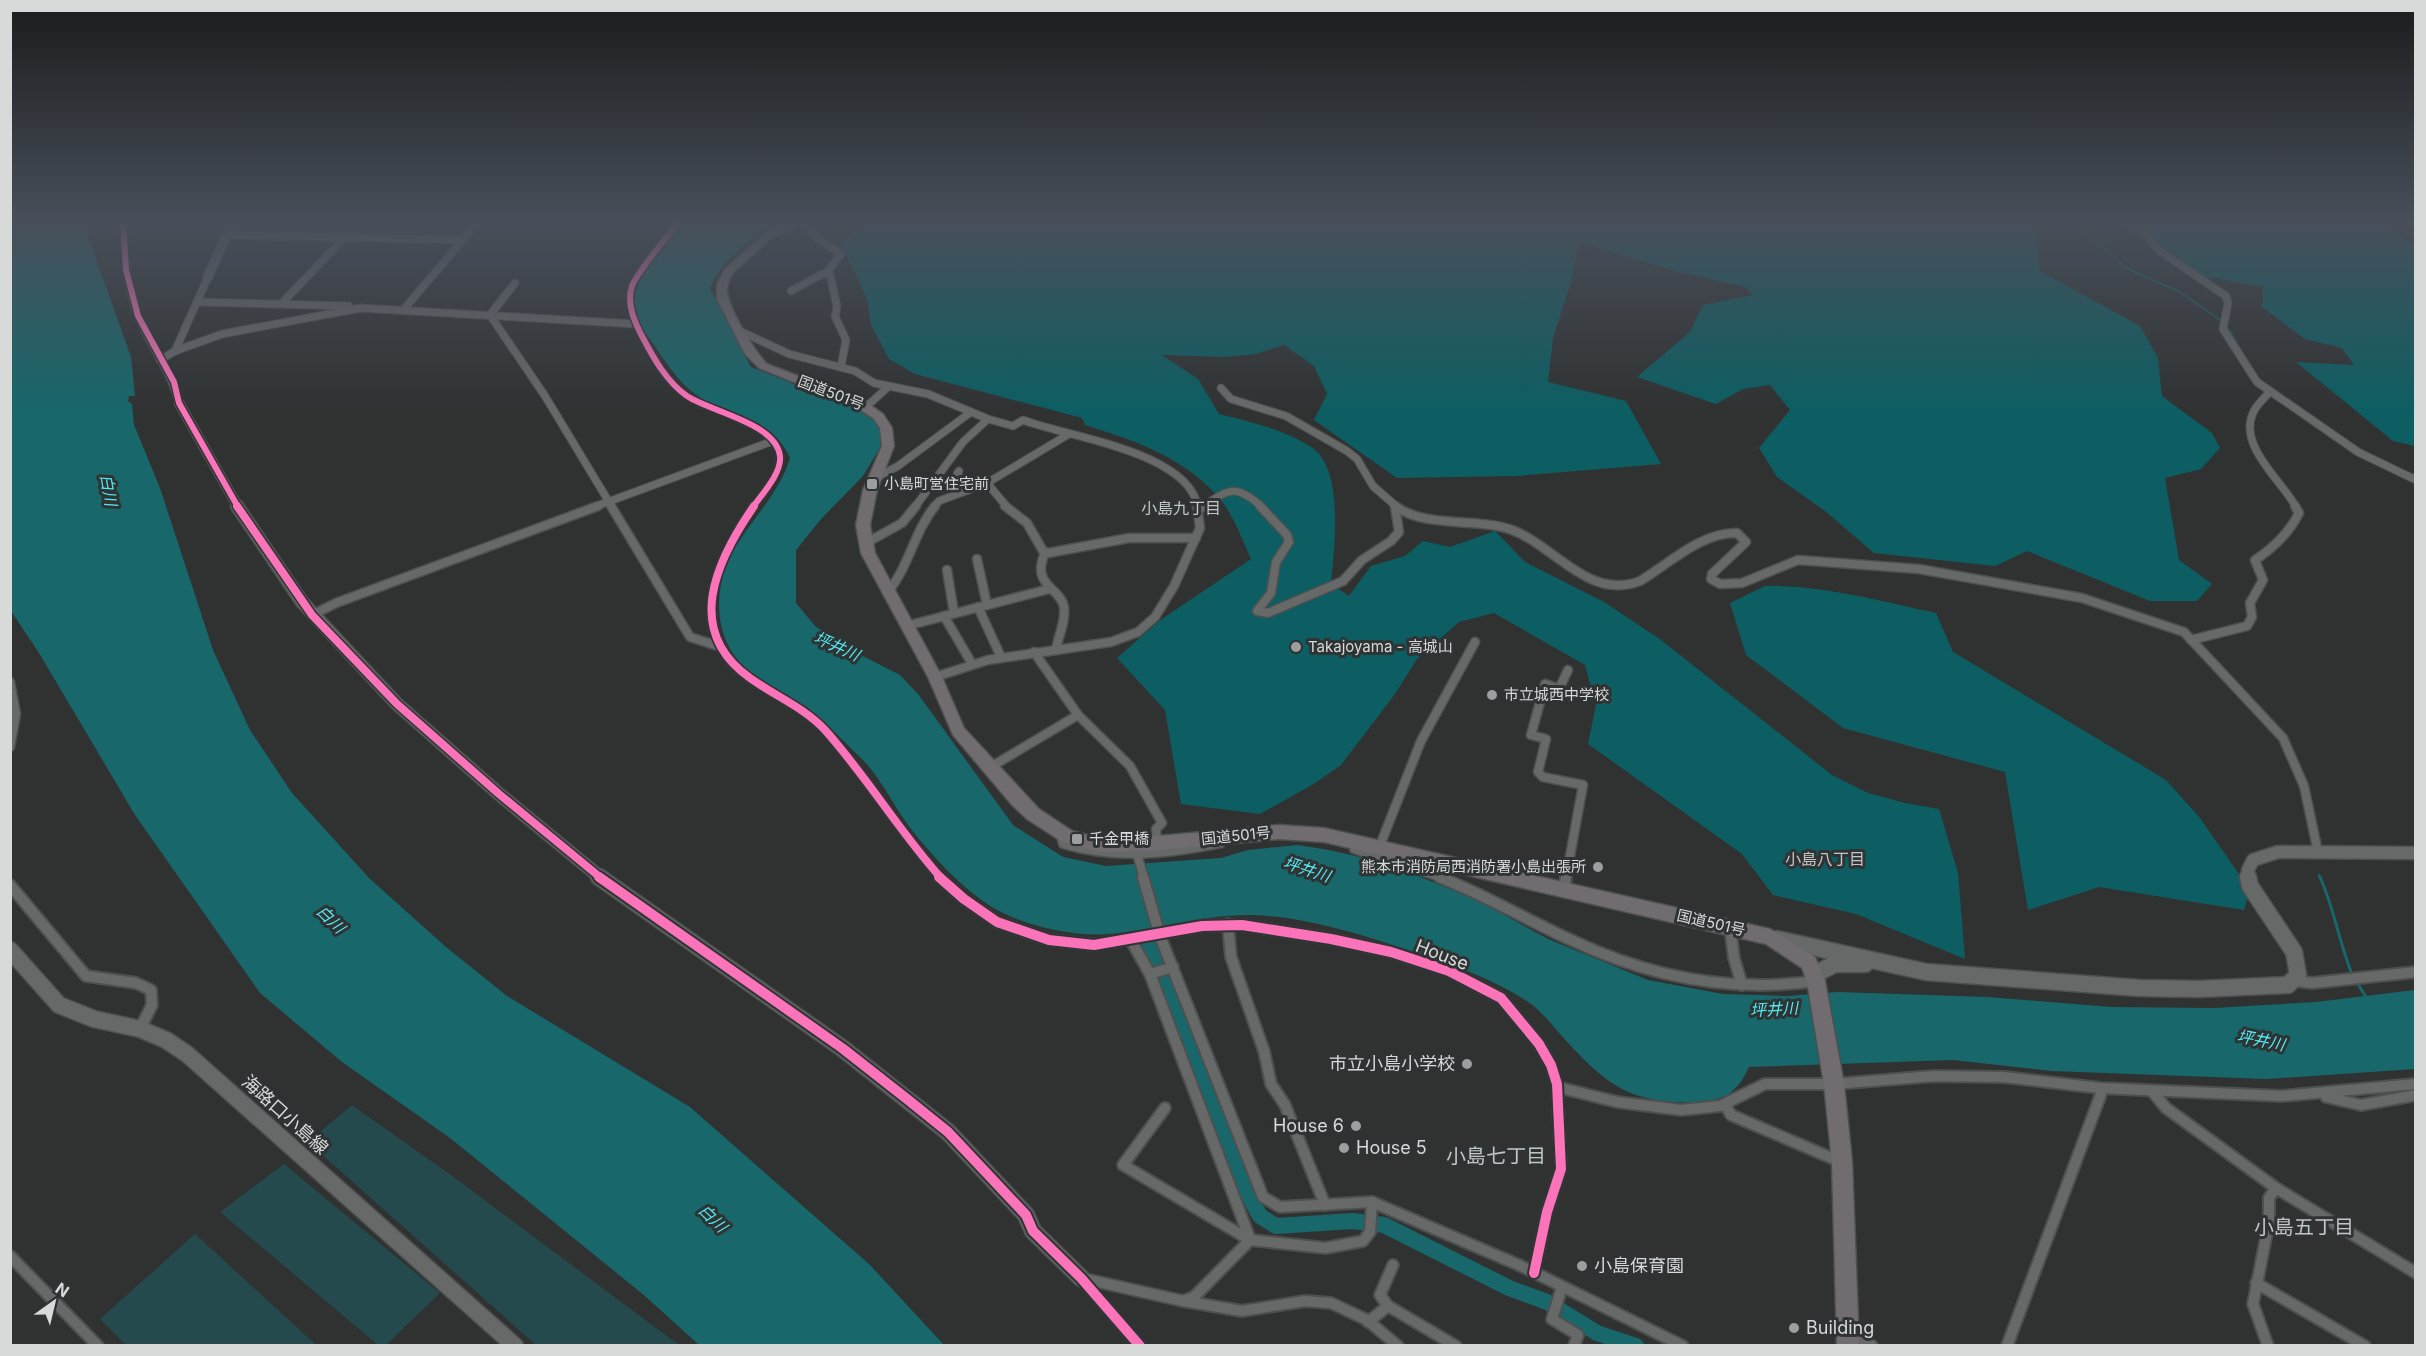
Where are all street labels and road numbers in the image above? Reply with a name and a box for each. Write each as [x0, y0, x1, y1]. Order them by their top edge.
street label: 国道501号 [795, 371, 867, 414]
street label: 国道501号 [1200, 822, 1272, 849]
street label: 国道501号 [1675, 905, 1747, 940]
street label: House [1413, 935, 1472, 974]
street label: 海路口小島線 [238, 1071, 332, 1159]

